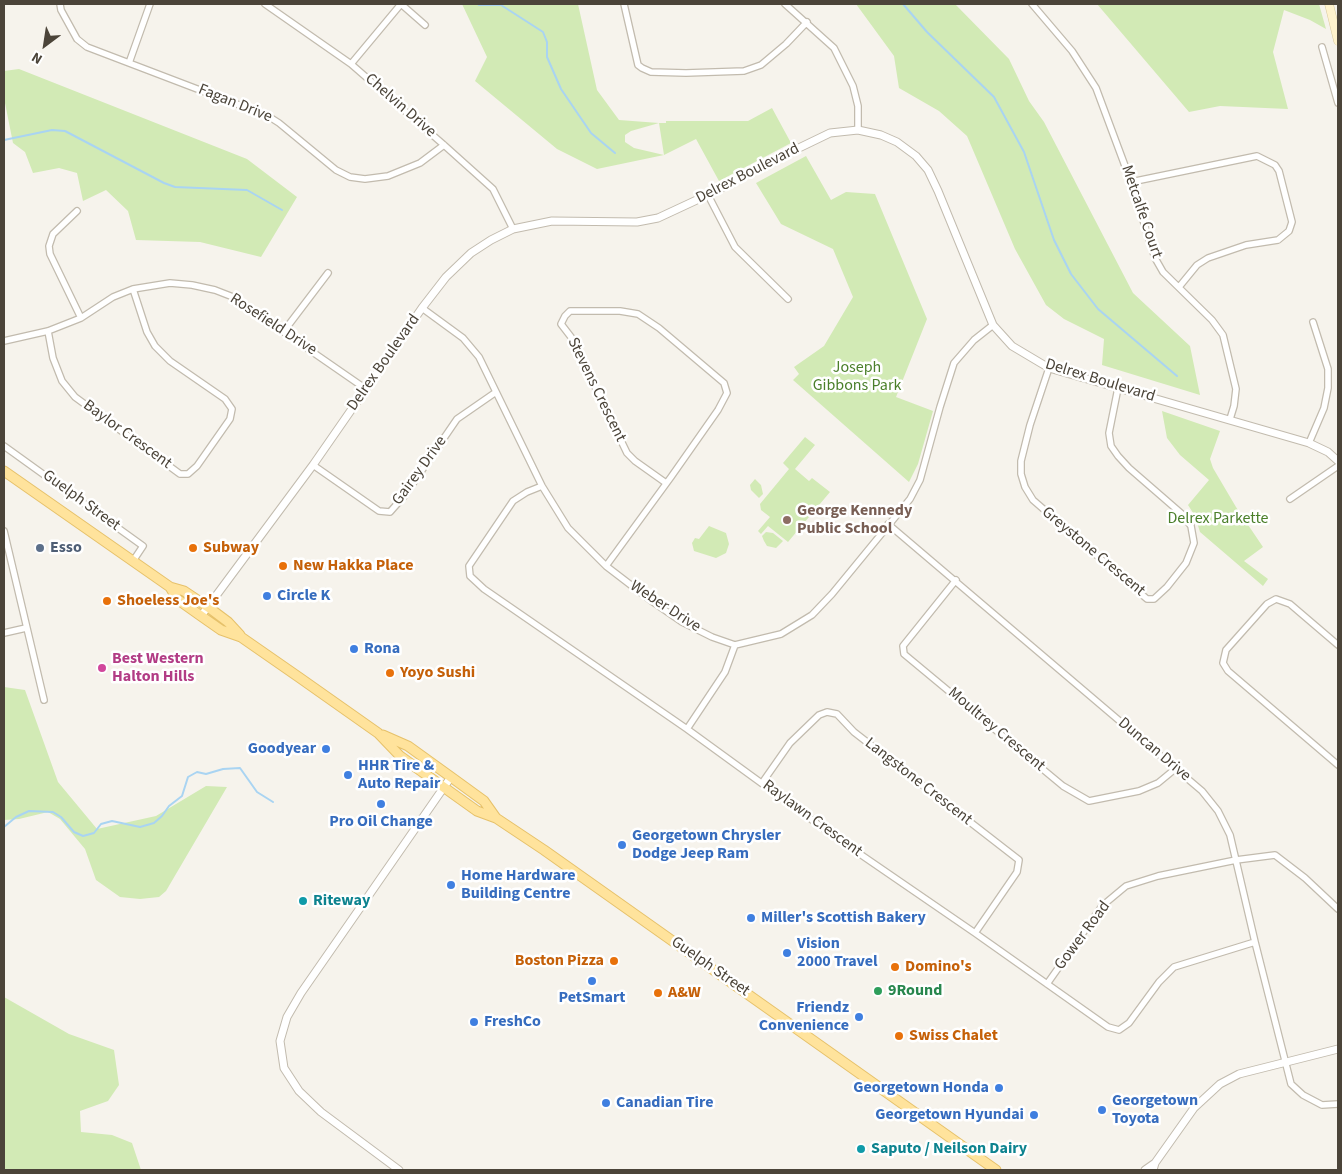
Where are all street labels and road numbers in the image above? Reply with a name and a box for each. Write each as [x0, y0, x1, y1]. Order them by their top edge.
street label: Chelvin Drive [361, 70, 439, 142]
street label: Fagan Drive [195, 81, 275, 127]
street label: Delrex Boulevard [693, 140, 803, 208]
street label: Metcalfe Court [1116, 163, 1166, 261]
street label: Rosefield Drive [226, 290, 320, 360]
street label: Delrex Boulevard [344, 311, 424, 415]
street label: Stevens Crescent [562, 335, 630, 445]
street label: Delrex Boulevard [1043, 355, 1157, 407]
street label: Baylor Crescent [79, 396, 175, 474]
street label: Gairey Drive [389, 433, 451, 509]
street label: Guelph Street [38, 466, 124, 536]
street label: Greystone Crescent [1037, 503, 1149, 601]
street label: Weber Drive [626, 577, 704, 637]
street label: Moultrey Crescent [944, 684, 1048, 776]
street label: Duncan Drive [1114, 714, 1194, 786]
street label: Langstone Crescent [860, 734, 976, 830]
street label: Raylawn Crescent [758, 776, 866, 862]
street label: Gower Road [1051, 898, 1115, 974]
street label: Guelph Street [667, 933, 753, 1001]

